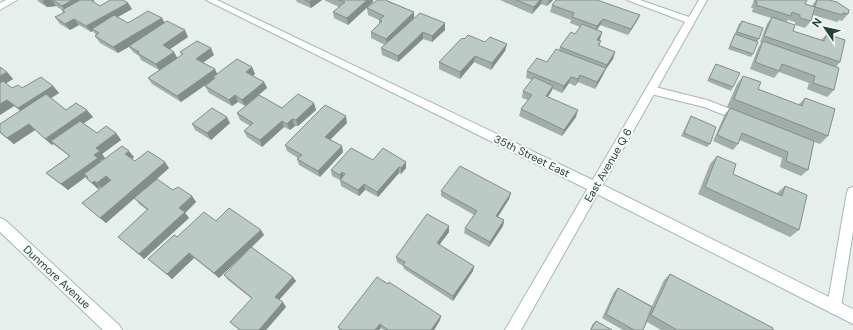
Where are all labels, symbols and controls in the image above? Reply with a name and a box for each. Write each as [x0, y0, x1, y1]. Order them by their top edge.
north arrow [805, 8, 845, 48]
text: N [809, 15, 825, 30]
street label: East Avenue Q 6 [581, 125, 635, 205]
street label: 35th Street East [492, 132, 572, 180]
street label: Dunmore Avenue [20, 242, 94, 312]

